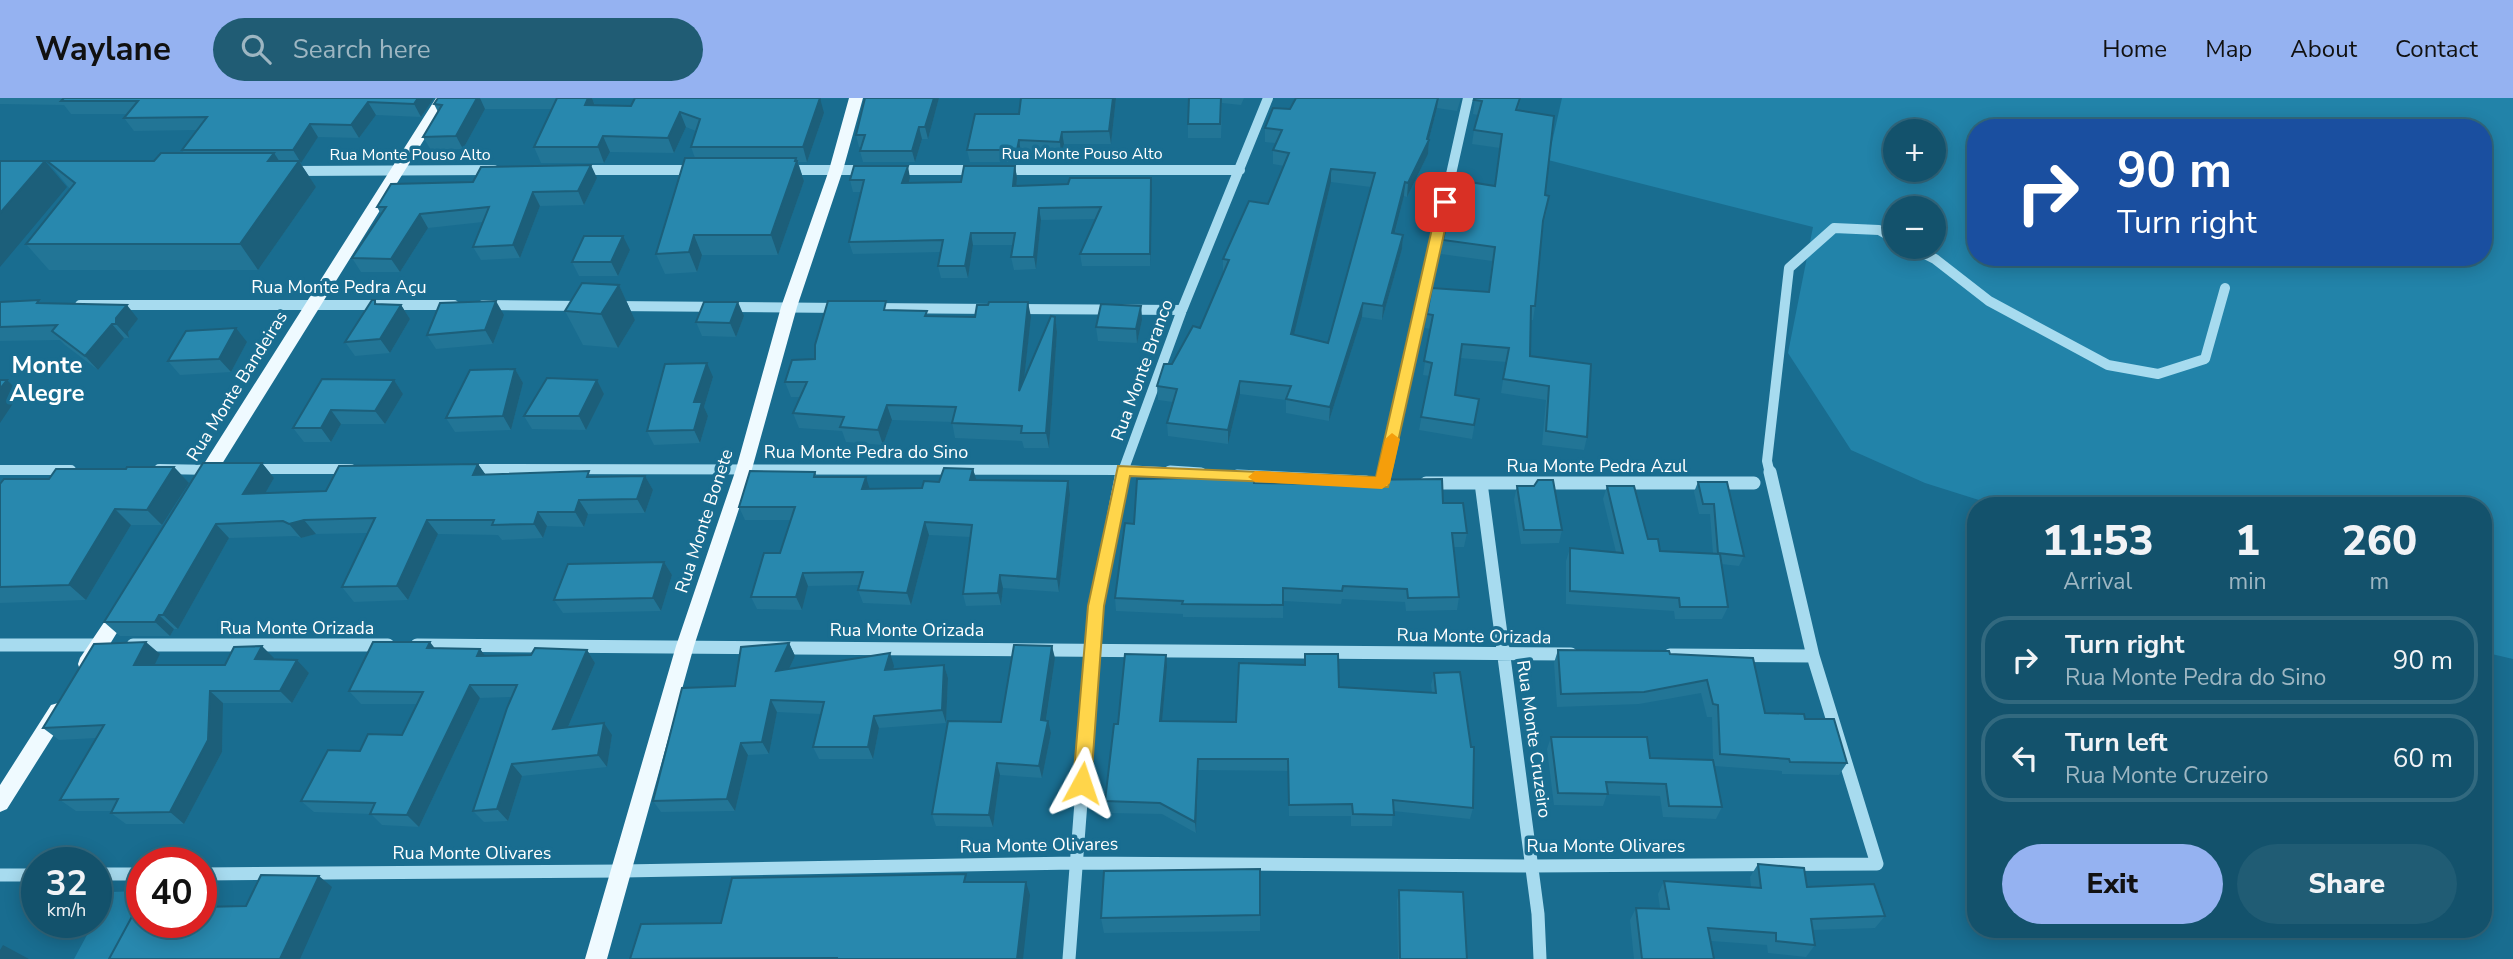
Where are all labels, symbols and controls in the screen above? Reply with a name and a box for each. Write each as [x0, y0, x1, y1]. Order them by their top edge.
search box [213, 18, 703, 81]
text: Waylane [35, 27, 171, 72]
icon: search [237, 30, 275, 68]
text: Search here [293, 32, 431, 67]
text: Home [2102, 33, 2167, 65]
text: Map [2205, 33, 2252, 65]
text: About [2290, 33, 2357, 65]
text: Contact [2395, 33, 2478, 65]
map controls [1883, 119, 1946, 259]
button: + [1883, 119, 1946, 182]
text: 90 m [2117, 137, 2232, 204]
street label: Rua Monte Pouso Alto [1001, 143, 1163, 165]
street label: Rua Monte Pouso Alto [329, 144, 491, 166]
icon: right [2002, 147, 2093, 238]
pin [1415, 172, 1475, 232]
icon: arrive [1426, 183, 1464, 221]
button: − [1883, 196, 1946, 259]
text: Turn right [2117, 201, 2257, 244]
street label: Rua Monte Pedra Açu [251, 275, 427, 299]
street label: Rua Monte Branco [1105, 296, 1179, 444]
street label: Rua Monte Bandeiras [181, 306, 293, 466]
district label: Monte Alegre [9, 349, 85, 409]
street label: Rua Monte Pedra do Sino [764, 440, 968, 464]
street label: Rua Monte Bonete [669, 446, 739, 596]
street label: Rua Monte Pedra Azul [1507, 454, 1688, 478]
text: 11:53 [2042, 513, 2154, 570]
text: 1 [2235, 513, 2260, 570]
text: 260 [2342, 513, 2417, 570]
text: Arrival [2063, 566, 2132, 597]
text: min [2229, 566, 2267, 597]
text: m [2369, 566, 2389, 597]
street label: Rua Monte Orizada [220, 616, 374, 640]
street label: Rua Monte Orizada [830, 618, 984, 642]
street label: Rua Monte Orizada [1397, 623, 1551, 649]
text: Turn right [2065, 627, 2184, 662]
icon: right [2006, 641, 2044, 679]
text: 90 m [2393, 643, 2453, 678]
street label: Rua Monte Cruzeiro [1511, 658, 1557, 820]
text: Rua Monte Pedra do Sino [2065, 662, 2326, 693]
text: Turn left [2065, 725, 2168, 760]
icon: left [2006, 739, 2044, 777]
text: 60 m [2393, 741, 2453, 776]
position arrow [1045, 746, 1119, 820]
text: Rua Monte Cruzeiro [2065, 760, 2268, 791]
street label: Rua Monte Olivares [959, 832, 1119, 858]
street label: Rua Monte Olivares [1527, 834, 1685, 858]
street label: Rua Monte Olivares [393, 841, 551, 865]
button: Exit [2002, 844, 2223, 924]
button: Share [2237, 844, 2457, 924]
speed limit sign: 40 [126, 847, 217, 938]
text: 32 [45, 860, 88, 907]
text: km/h [47, 898, 86, 922]

